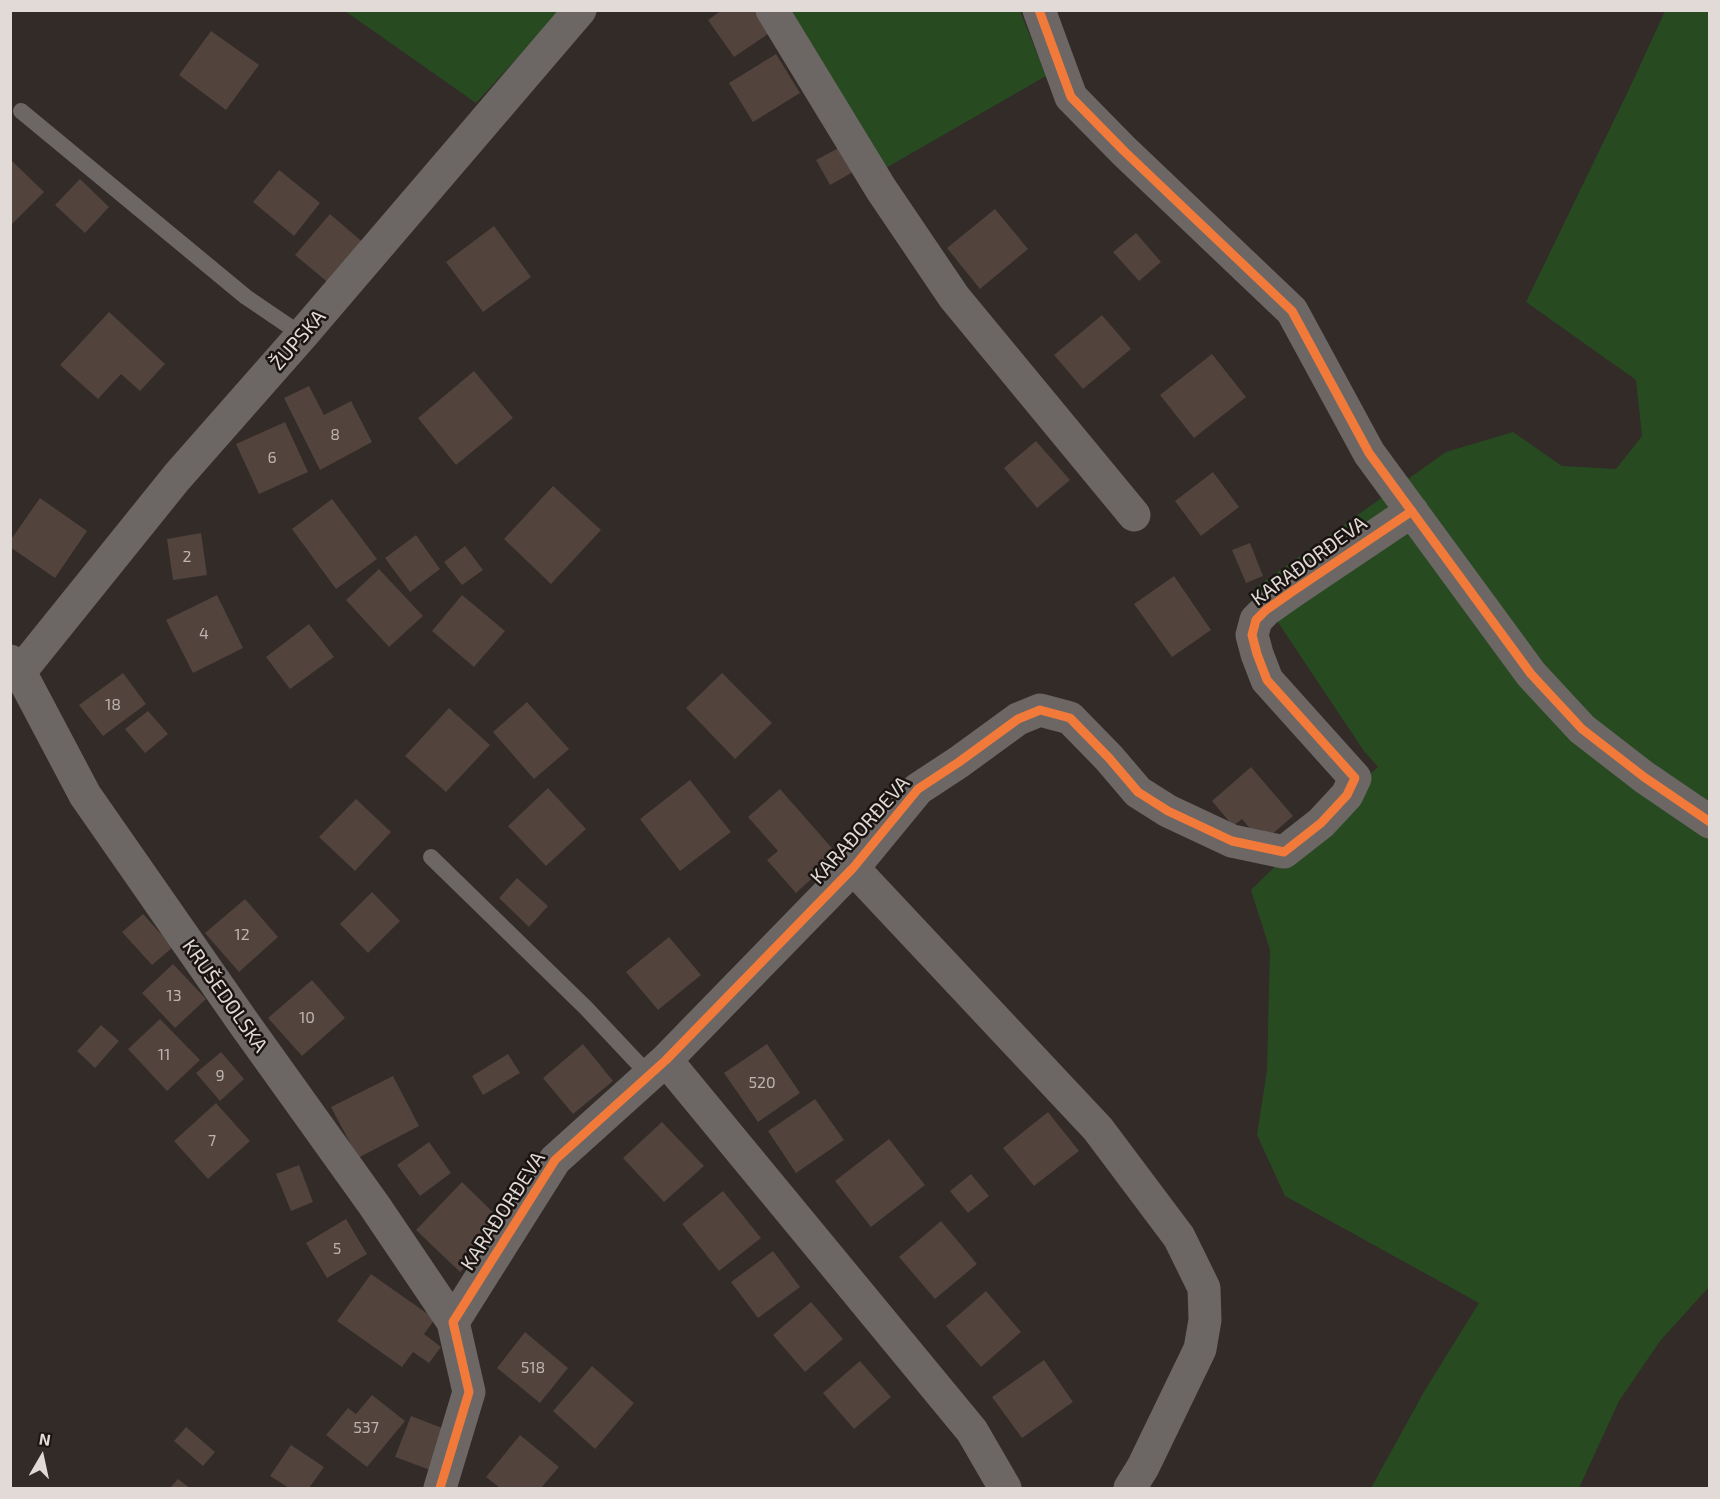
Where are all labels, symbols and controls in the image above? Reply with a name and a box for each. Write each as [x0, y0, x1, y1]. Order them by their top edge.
street label: ŽUPSKA [265, 305, 331, 375]
house number: 8 [330, 425, 340, 445]
house number: 6 [267, 448, 277, 468]
street label: KARAĐORĐEVA [1247, 511, 1371, 611]
house number: 2 [183, 547, 191, 567]
house number: 4 [199, 624, 209, 644]
house number: 18 [105, 695, 121, 715]
street label: KARAĐORĐEVA [805, 771, 915, 889]
house number: 12 [234, 925, 250, 945]
street label: KRUŠEDOLSKA [177, 935, 273, 1057]
house number: 13 [166, 986, 182, 1006]
house number: 10 [299, 1008, 315, 1028]
house number: 11 [158, 1045, 170, 1065]
house number: 9 [215, 1066, 225, 1086]
house number: 520 [748, 1073, 776, 1093]
house number: 7 [208, 1131, 216, 1151]
street label: KARAĐORĐEVA [456, 1147, 550, 1275]
house number: 5 [333, 1239, 341, 1259]
house number: 518 [521, 1358, 545, 1378]
house number: 537 [353, 1418, 379, 1438]
north arrow [12, 1427, 72, 1487]
text: N [38, 1428, 52, 1449]

